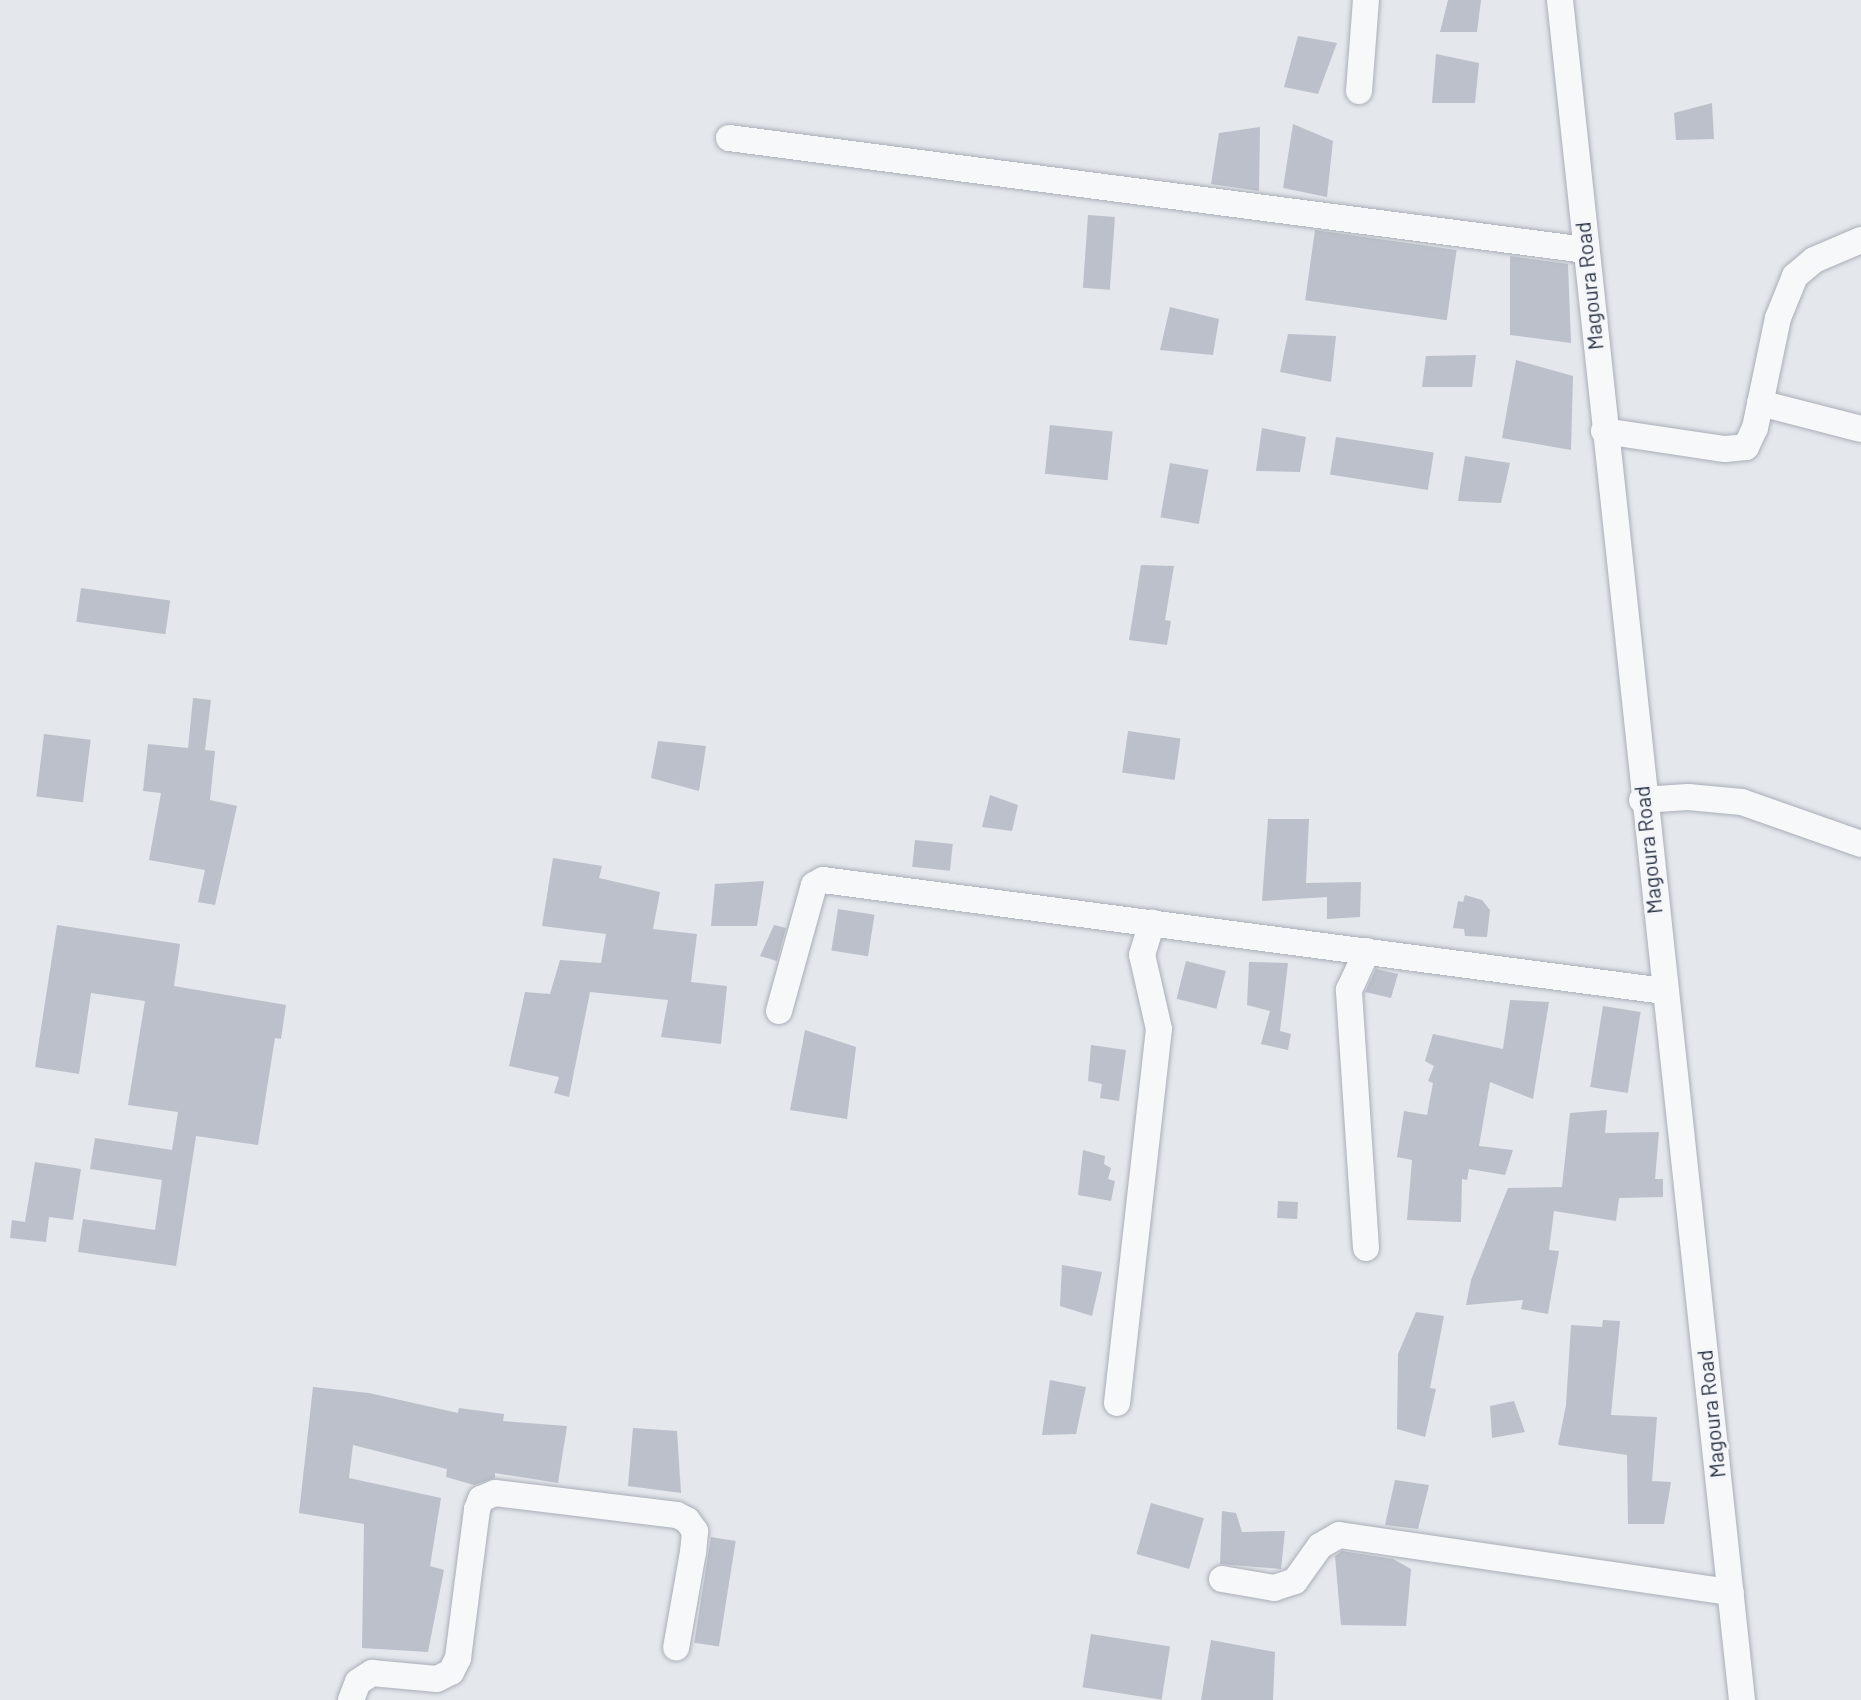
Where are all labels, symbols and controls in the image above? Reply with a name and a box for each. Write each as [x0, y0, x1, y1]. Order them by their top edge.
street label: Magoura Road [1570, 221, 1608, 351]
street label: Magoura Road [1629, 785, 1667, 915]
street label: Magoura Road [1692, 1349, 1730, 1479]

